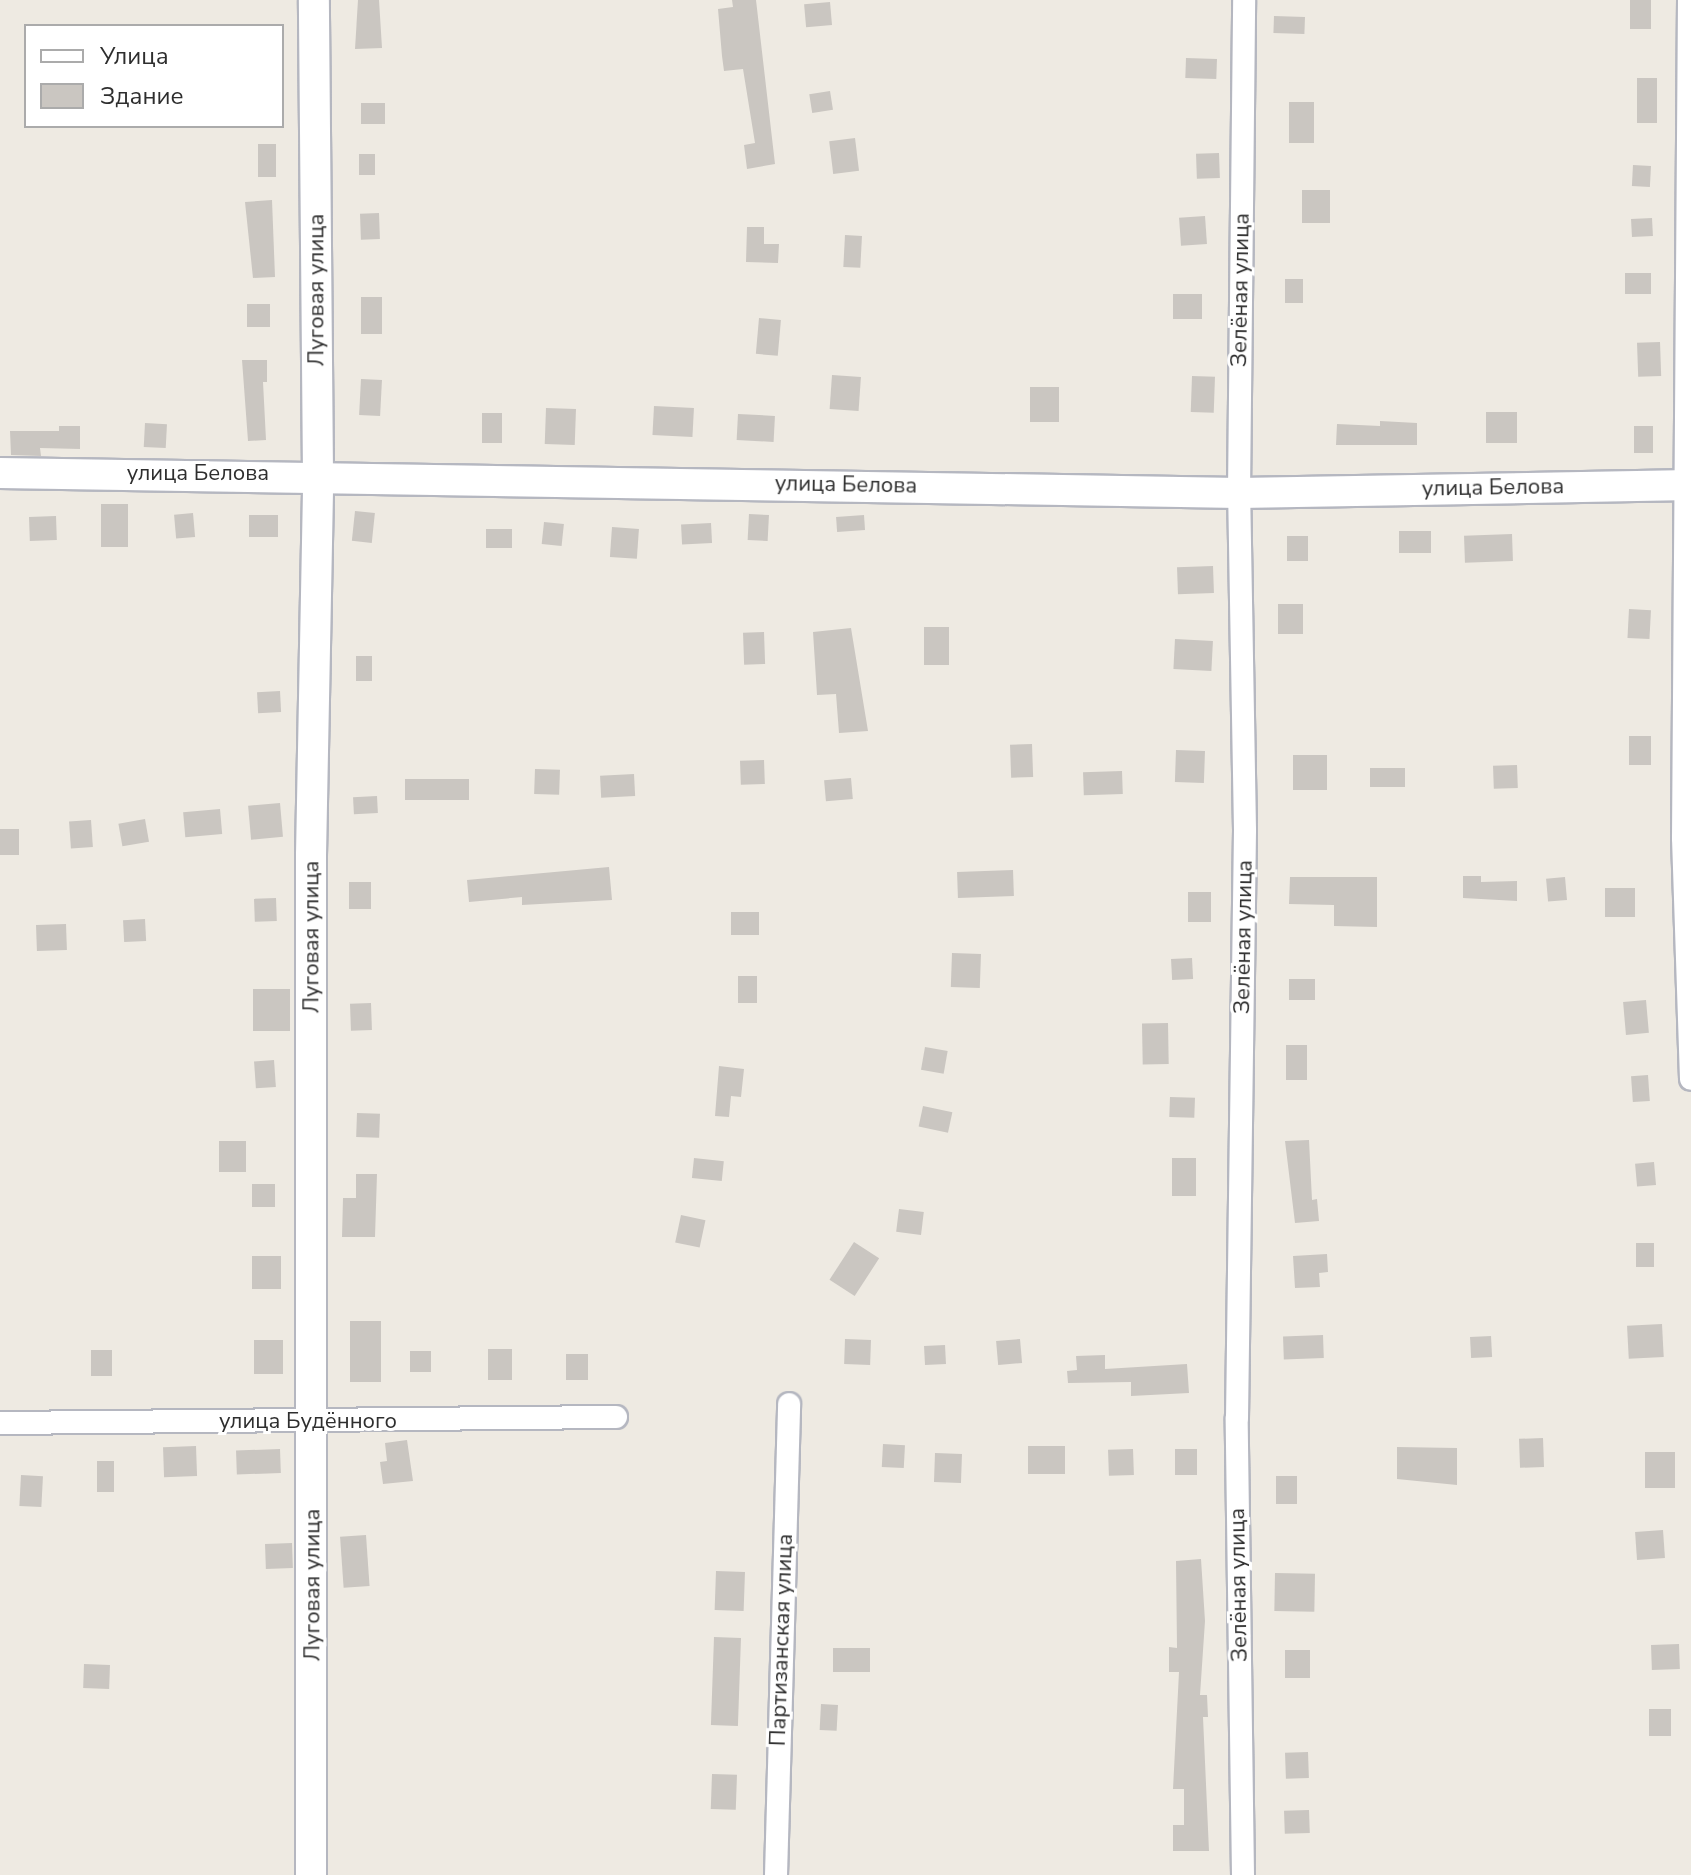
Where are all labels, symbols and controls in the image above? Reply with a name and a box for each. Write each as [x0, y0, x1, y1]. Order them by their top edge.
legend [24, 24, 284, 128]
text: Улица [100, 40, 169, 72]
text: Здание [100, 80, 184, 112]
street label: Зелёная улица [1226, 213, 1256, 367]
street label: Луговая улица [304, 214, 330, 366]
street label: улица Белова [127, 461, 269, 487]
street label: улица Белова [775, 471, 917, 499]
street label: улица Белова [1422, 474, 1564, 502]
street label: Зелёная улица [1229, 860, 1259, 1014]
street label: Луговая улица [299, 861, 325, 1013]
street label: улица Будённого [219, 1409, 397, 1435]
street label: Зелёная улица [1224, 1508, 1254, 1662]
street label: Луговая улица [300, 1509, 326, 1661]
street label: Партизанская улица [765, 1533, 799, 1747]

